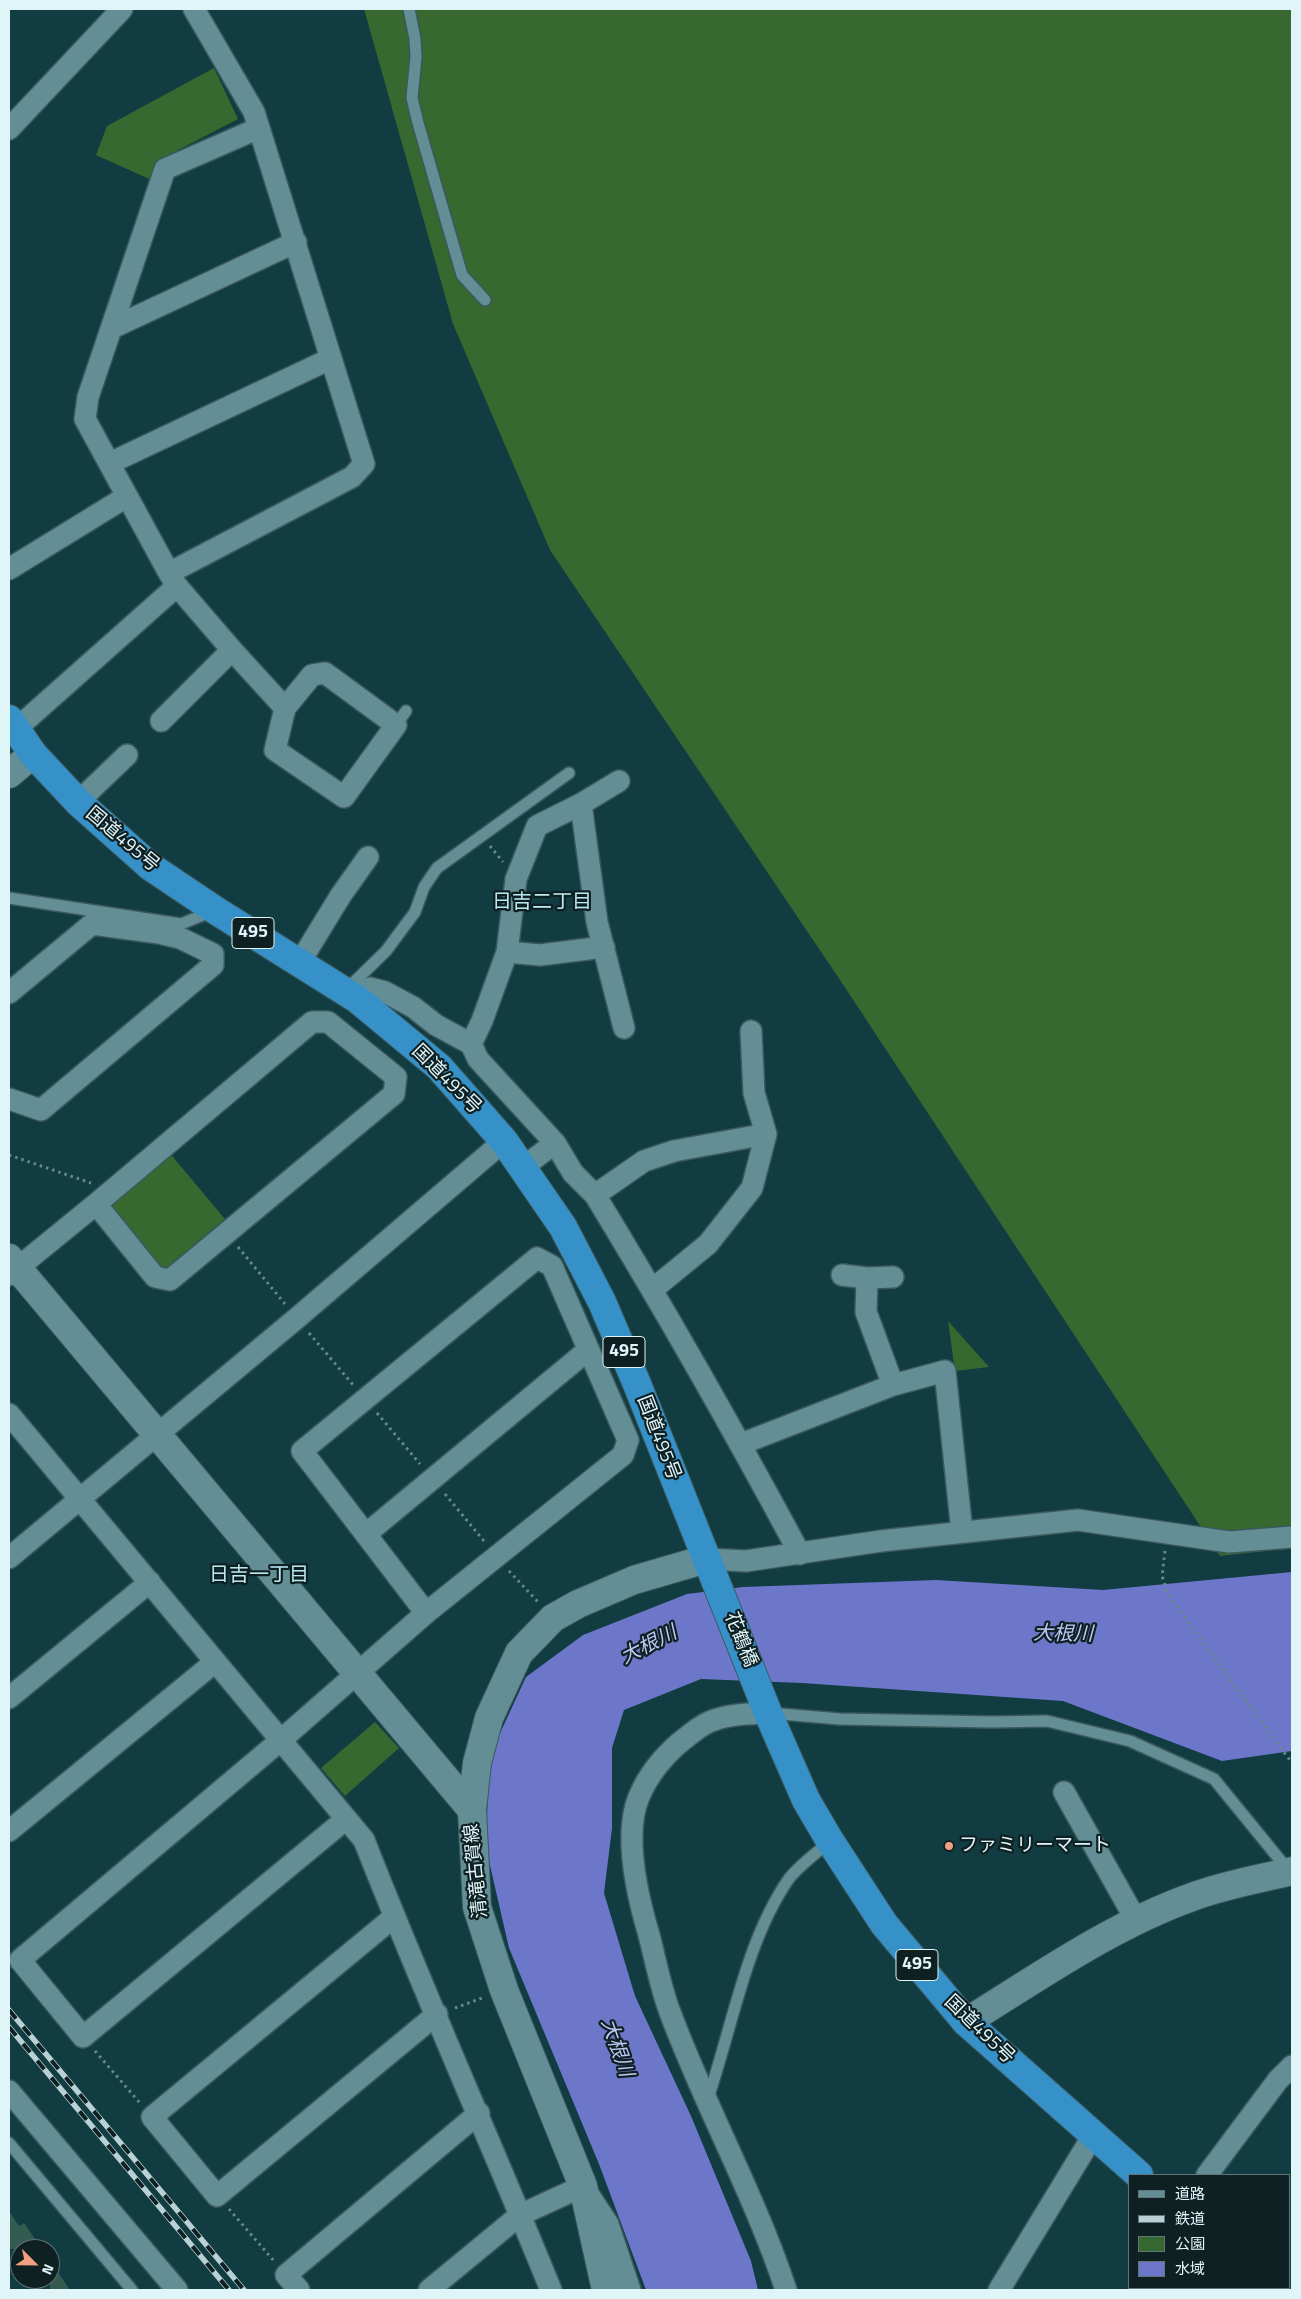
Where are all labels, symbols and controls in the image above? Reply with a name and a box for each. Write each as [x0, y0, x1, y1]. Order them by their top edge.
street label: 国道495号 [81, 803, 163, 877]
district label: 日吉二丁目 [492, 891, 592, 915]
road number: 495 [232, 918, 274, 948]
street label: 国道495号 [407, 1041, 485, 1119]
road number: 495 [603, 1336, 645, 1368]
street label: 国道495号 [631, 1392, 685, 1484]
district label: 日吉一丁目 [209, 1564, 309, 1588]
street label: 花鶴橋 [719, 1609, 761, 1671]
water label: 大根川 [617, 1622, 681, 1670]
water label: 大根川 [1033, 1622, 1093, 1648]
street label: 清滝古賀線 [461, 1823, 493, 1919]
place label: ファミリーマート [959, 1835, 1111, 1857]
marker: ファミリーマート [943, 1840, 955, 1852]
road number: 495 [896, 1950, 938, 1980]
street label: 国道495号 [939, 1991, 1019, 2069]
water label: 大根川 [595, 2016, 637, 2080]
legend [1128, 2174, 1291, 2289]
text: 道路 [1175, 2182, 1205, 2205]
text: 鉄道 [1175, 2207, 1205, 2230]
text: 公園 [1175, 2232, 1205, 2255]
north arrow [10, 2239, 60, 2289]
text: 水域 [1175, 2257, 1205, 2280]
text: N [37, 2261, 60, 2278]

